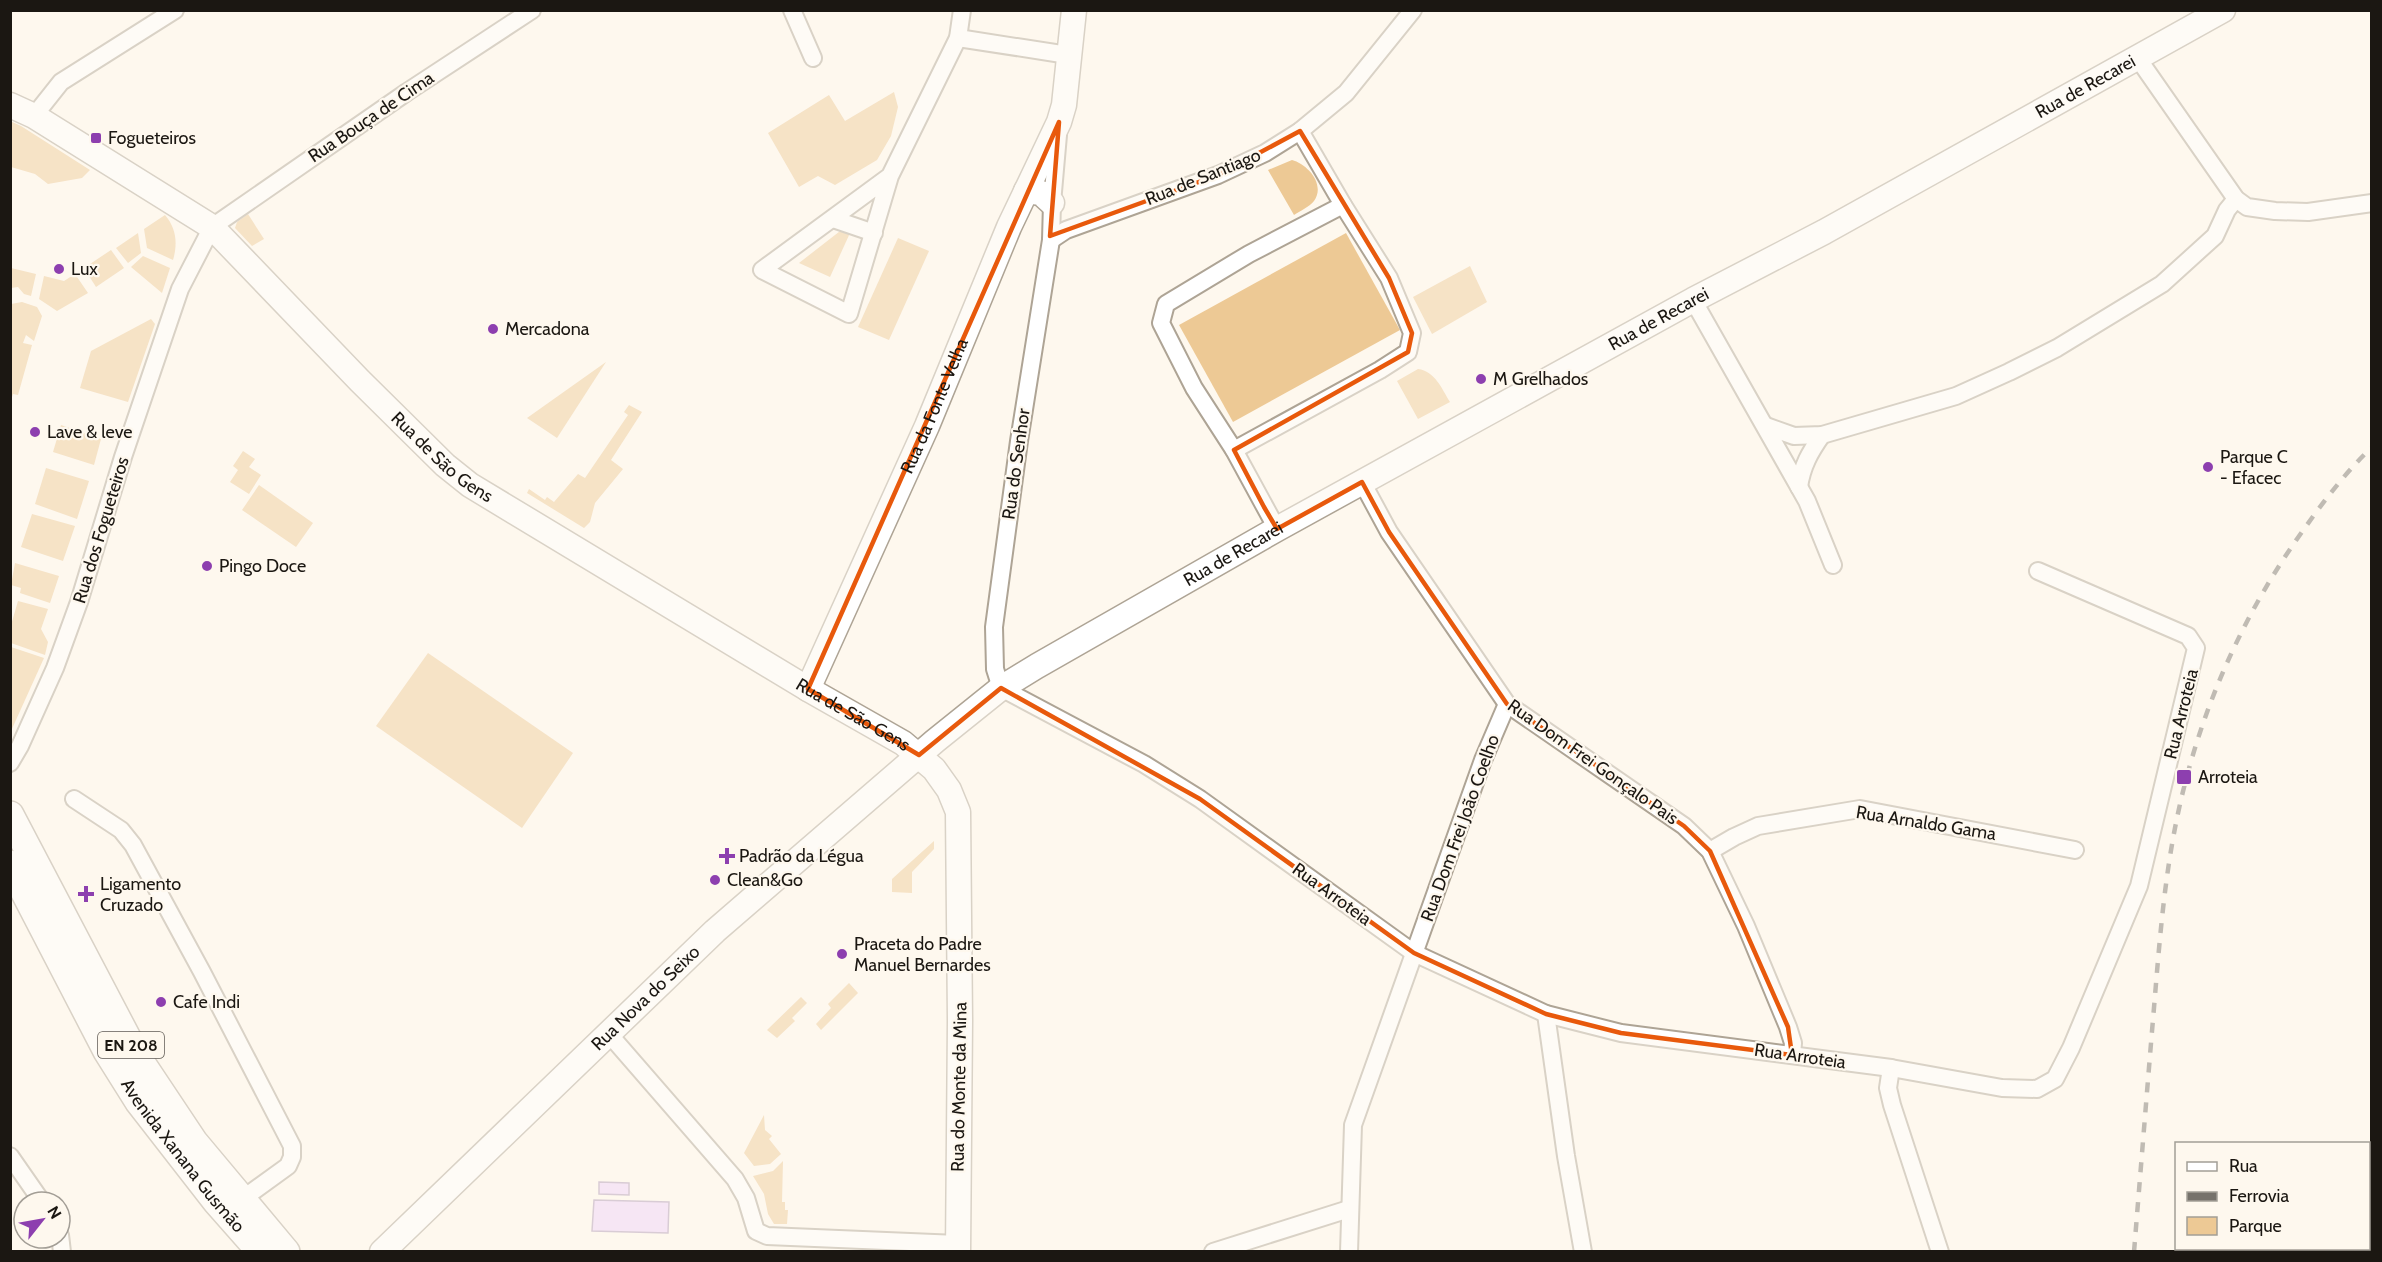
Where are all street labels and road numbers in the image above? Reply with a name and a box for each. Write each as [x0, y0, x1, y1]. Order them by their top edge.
street label: Rua de Recarei [2031, 50, 2139, 123]
street label: Rua Bouça de Cima [304, 67, 438, 167]
street label: Rua de Santiago [1142, 144, 1264, 210]
street label: Rua de Recarei [1605, 283, 1713, 355]
street label: Rua da Fonte Velha [896, 335, 973, 477]
street label: Rua de São Gens [387, 407, 497, 507]
street label: Rua do Senhor [997, 407, 1035, 521]
street label: Rua dos Fogueteiros [68, 454, 134, 606]
street label: Rua de Recarei [1180, 517, 1287, 591]
street label: Rua Arroteia [2159, 666, 2203, 762]
street label: Rua de São Gens [792, 673, 915, 756]
street label: Rua Dom Frei Gonçalo Pais [1503, 695, 1683, 829]
street label: Rua Dom Frei João Coelho [1416, 731, 1504, 924]
street label: Rua Arnaldo Gama [1854, 801, 1998, 845]
street label: Rua Arroteia [1288, 858, 1376, 930]
street label: Rua Nova do Seixo [587, 941, 704, 1055]
street label: Rua do Monte da Mina [947, 1002, 971, 1172]
road number: EN 208 [98, 1032, 164, 1058]
street label: Rua Arroteia [1753, 1039, 1848, 1073]
street label: Avenida Xanana Gusmão [116, 1075, 250, 1237]

